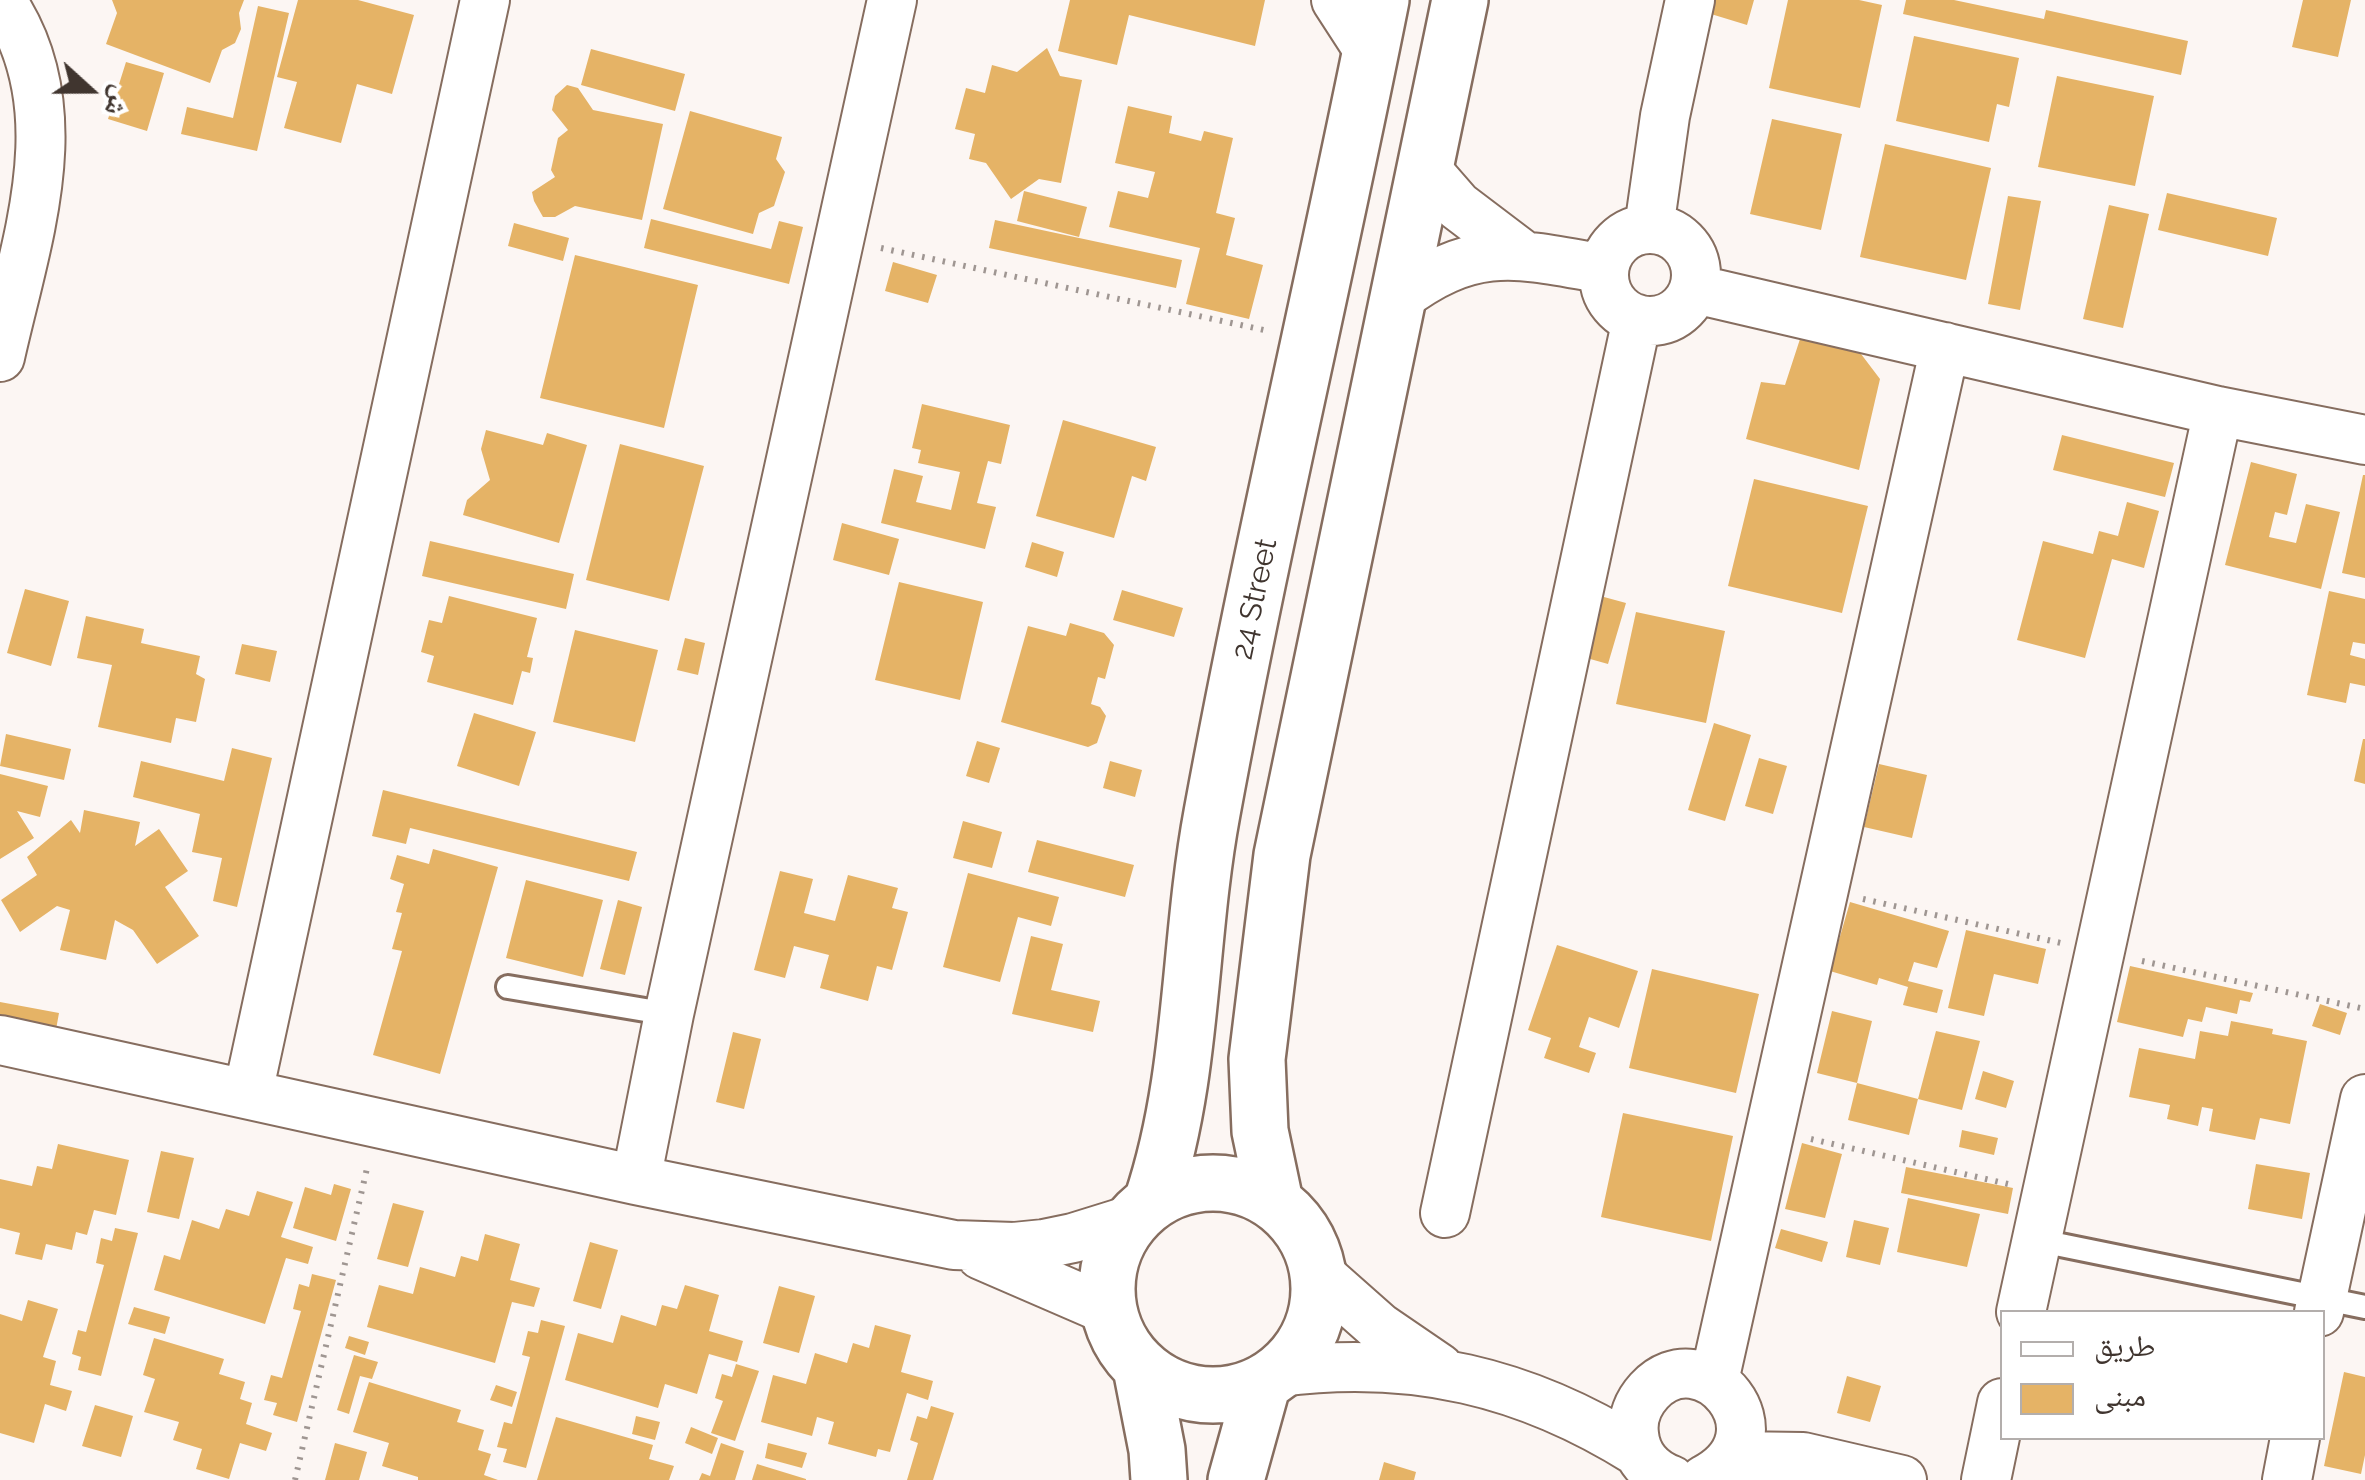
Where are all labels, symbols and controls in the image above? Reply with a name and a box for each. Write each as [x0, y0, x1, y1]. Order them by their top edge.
north arrow [40, 40, 140, 140]
text: ش [98, 81, 139, 121]
street label: 24 Street [1225, 535, 1285, 663]
legend [2000, 1310, 2325, 1440]
text: طريق [2094, 1328, 2155, 1363]
text: مبنى [2094, 1378, 2146, 1413]

